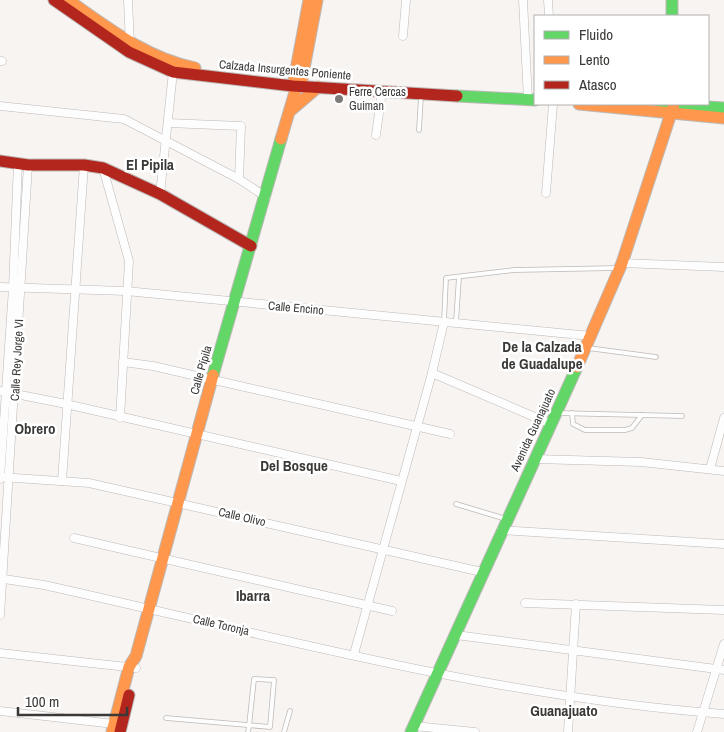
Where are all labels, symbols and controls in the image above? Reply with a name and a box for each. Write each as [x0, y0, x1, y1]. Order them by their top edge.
legend [534, 15, 709, 105]
text: Fluido [579, 24, 613, 45]
text: Lento [579, 49, 610, 70]
street label: Calzada Insurgentes Poniente [218, 56, 352, 84]
text: Atasco [578, 74, 617, 95]
place label: Ferre Cercas Guiman [349, 84, 406, 114]
marker: Ferre Cercas Guiman [333, 93, 345, 105]
district label: El Pipila [126, 154, 174, 175]
street label: Calle Encino [268, 298, 324, 318]
street label: Calle Rey Jorge VI [7, 319, 27, 401]
district label: De la Calzada de Guadalupe [501, 336, 583, 374]
street label: Calle Pípila [186, 343, 216, 396]
street label: Avenida Guanajuato [506, 386, 559, 475]
district label: Obrero [14, 418, 56, 439]
district label: Del Bosque [260, 455, 328, 476]
street label: Calle Olivo [217, 504, 267, 530]
district label: Ibarra [236, 585, 270, 606]
street label: Calle Toronja [191, 611, 251, 639]
scale bar [18, 684, 126, 716]
text: 100 m [25, 691, 59, 712]
district label: Guanajuato [530, 700, 598, 721]

